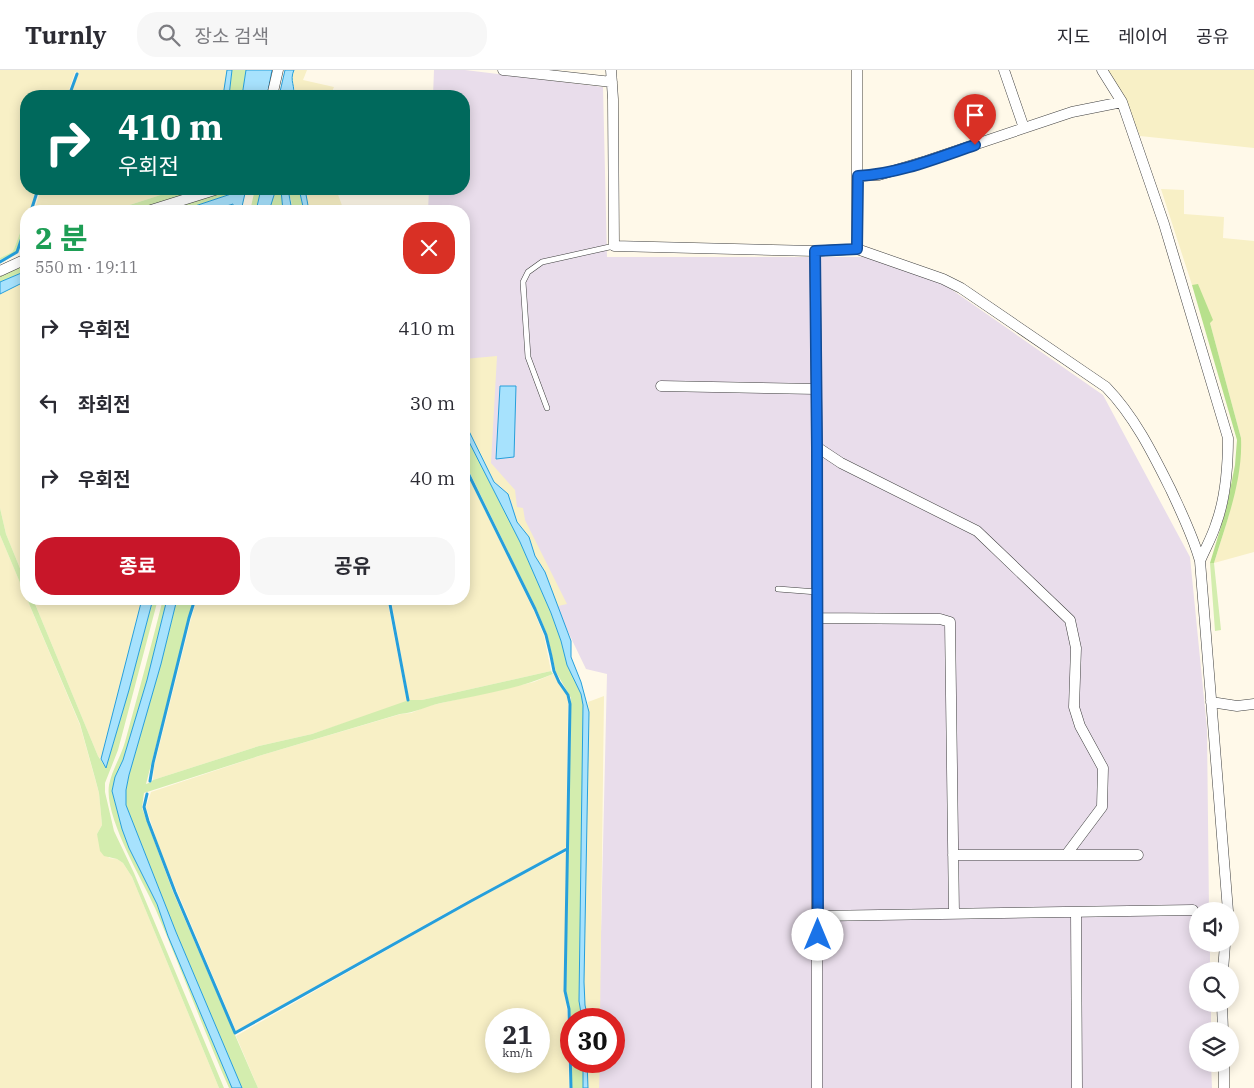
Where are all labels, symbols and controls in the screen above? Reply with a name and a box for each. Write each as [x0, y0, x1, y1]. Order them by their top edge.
search box [137, 12, 487, 57]
text: Turnly [25, 19, 107, 51]
icon: search [155, 21, 183, 49]
text: 장소 검색 [195, 24, 269, 48]
text: 지도 [1057, 25, 1090, 48]
text: 레이어 [1118, 25, 1168, 48]
text: 공유 [1196, 25, 1229, 48]
pin [954, 94, 996, 145]
icon: arrive [961, 101, 989, 129]
text: 410 m [118, 104, 223, 150]
icon: right [35, 110, 100, 175]
text: 우회전 [118, 151, 179, 180]
text: 2 분 [35, 218, 88, 257]
button: close [403, 222, 455, 274]
text: 550 m · 19:11 [35, 257, 138, 277]
icon: right [35, 314, 63, 342]
text: 410 m [398, 316, 455, 340]
text: 우회전 [78, 317, 130, 341]
icon: left [35, 389, 63, 417]
text: 30 m [410, 391, 455, 415]
text: 좌회전 [78, 392, 130, 416]
icon: right [35, 464, 63, 492]
text: 40 m [410, 466, 455, 490]
text: 우회전 [78, 467, 130, 491]
button: 종료 [35, 537, 240, 595]
button: 공유 [250, 537, 455, 595]
map controls [1189, 902, 1239, 1072]
button: sound [1189, 902, 1239, 952]
position arrow [791, 908, 843, 960]
button: search [1189, 962, 1239, 1012]
speed limit sign: 30 [560, 1008, 625, 1073]
text: 21 [502, 1018, 533, 1051]
button: layers [1189, 1022, 1239, 1072]
text: km/h [502, 1045, 533, 1060]

